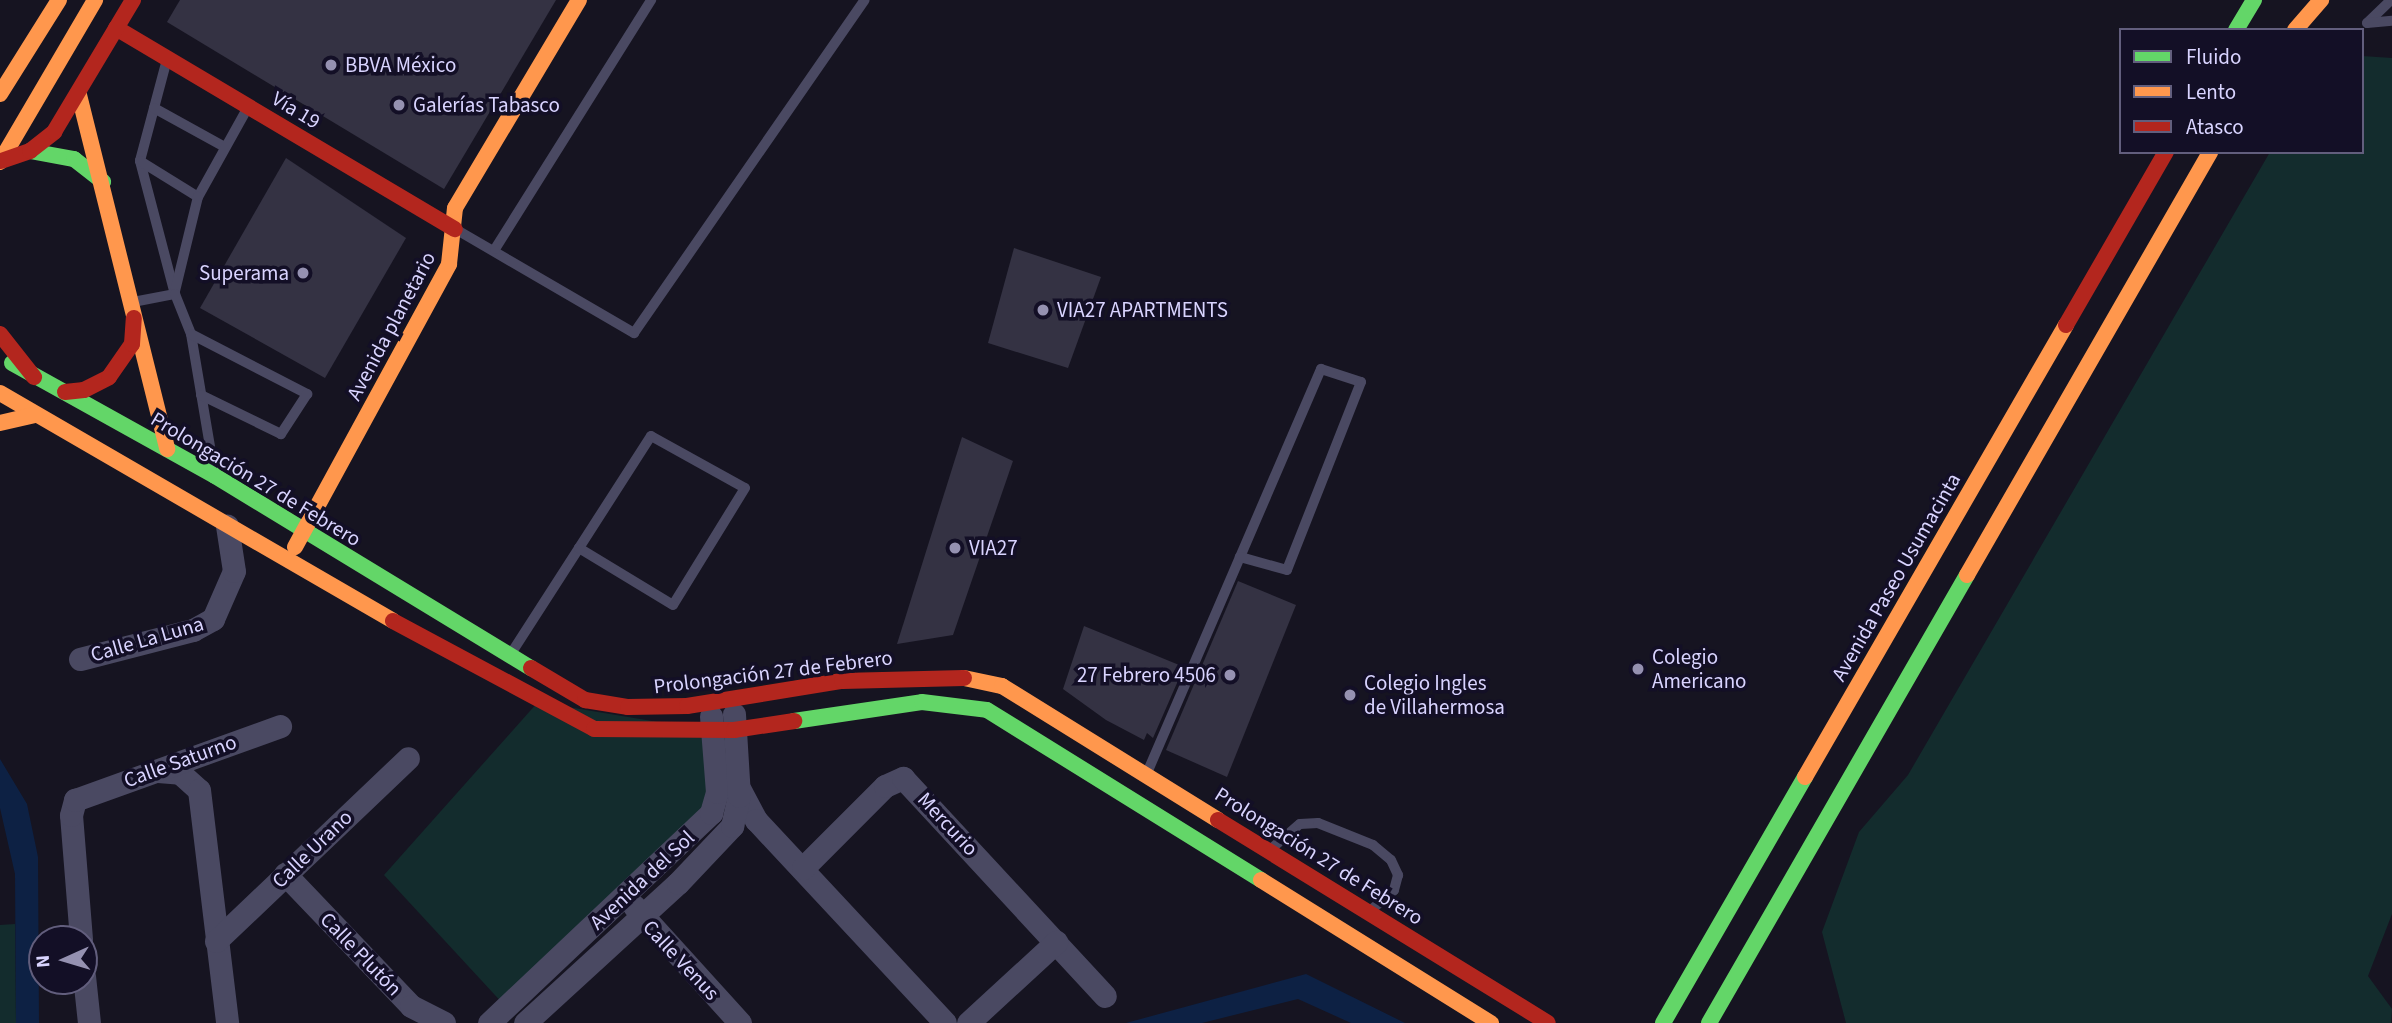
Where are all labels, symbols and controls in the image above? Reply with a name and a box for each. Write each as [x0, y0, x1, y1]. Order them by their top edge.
legend [2119, 28, 2364, 154]
text: Fluido [2186, 42, 2241, 72]
place label: BBVA México [345, 52, 456, 78]
marker: BBVA México [323, 57, 339, 73]
text: Lento [2186, 77, 2236, 107]
street label: Vía 19 [267, 86, 325, 134]
place label: Galerías Tabasco [413, 92, 560, 118]
marker: Galerías Tabasco [391, 97, 407, 113]
text: Atasco [2186, 112, 2244, 142]
street label: Avenida planetario [341, 247, 441, 405]
place label: Superama [199, 260, 289, 286]
marker: Superama [295, 265, 311, 281]
place label: VIA27 APARTMENTS [1057, 297, 1228, 323]
marker: VIA27 APARTMENTS [1035, 302, 1051, 318]
street label: Prolongación 27 de Febrero [146, 406, 366, 552]
street label: Avenida Paseo Usumacinta [1826, 469, 1966, 685]
place label: VIA27 [969, 535, 1018, 561]
marker: VIA27 [947, 540, 963, 556]
street label: Calle La Luna [88, 611, 206, 667]
place label: Colegio Americano [1652, 644, 1746, 694]
street label: Prolongación 27 de Febrero [652, 645, 894, 699]
marker: Colegio Americano [1630, 661, 1646, 677]
place label: 27 Febrero 4506 [1077, 662, 1216, 688]
marker: 27 Febrero 4506 [1222, 667, 1238, 683]
place label: Colegio Ingles de Villahermosa [1364, 670, 1505, 720]
marker: Colegio Ingles de Villahermosa [1342, 687, 1358, 703]
street label: Calle Saturno [120, 729, 240, 793]
street label: Prolongación 27 de Febrero [1210, 782, 1428, 930]
street label: Mercurio [912, 787, 984, 861]
street label: Calle Urano [267, 805, 357, 893]
street label: Avenida del Sol [584, 825, 700, 935]
street label: Calle Plutón [315, 907, 407, 1001]
street label: Calle Venus [638, 915, 724, 1005]
north arrow [28, 925, 98, 995]
text: N [30, 954, 57, 969]

